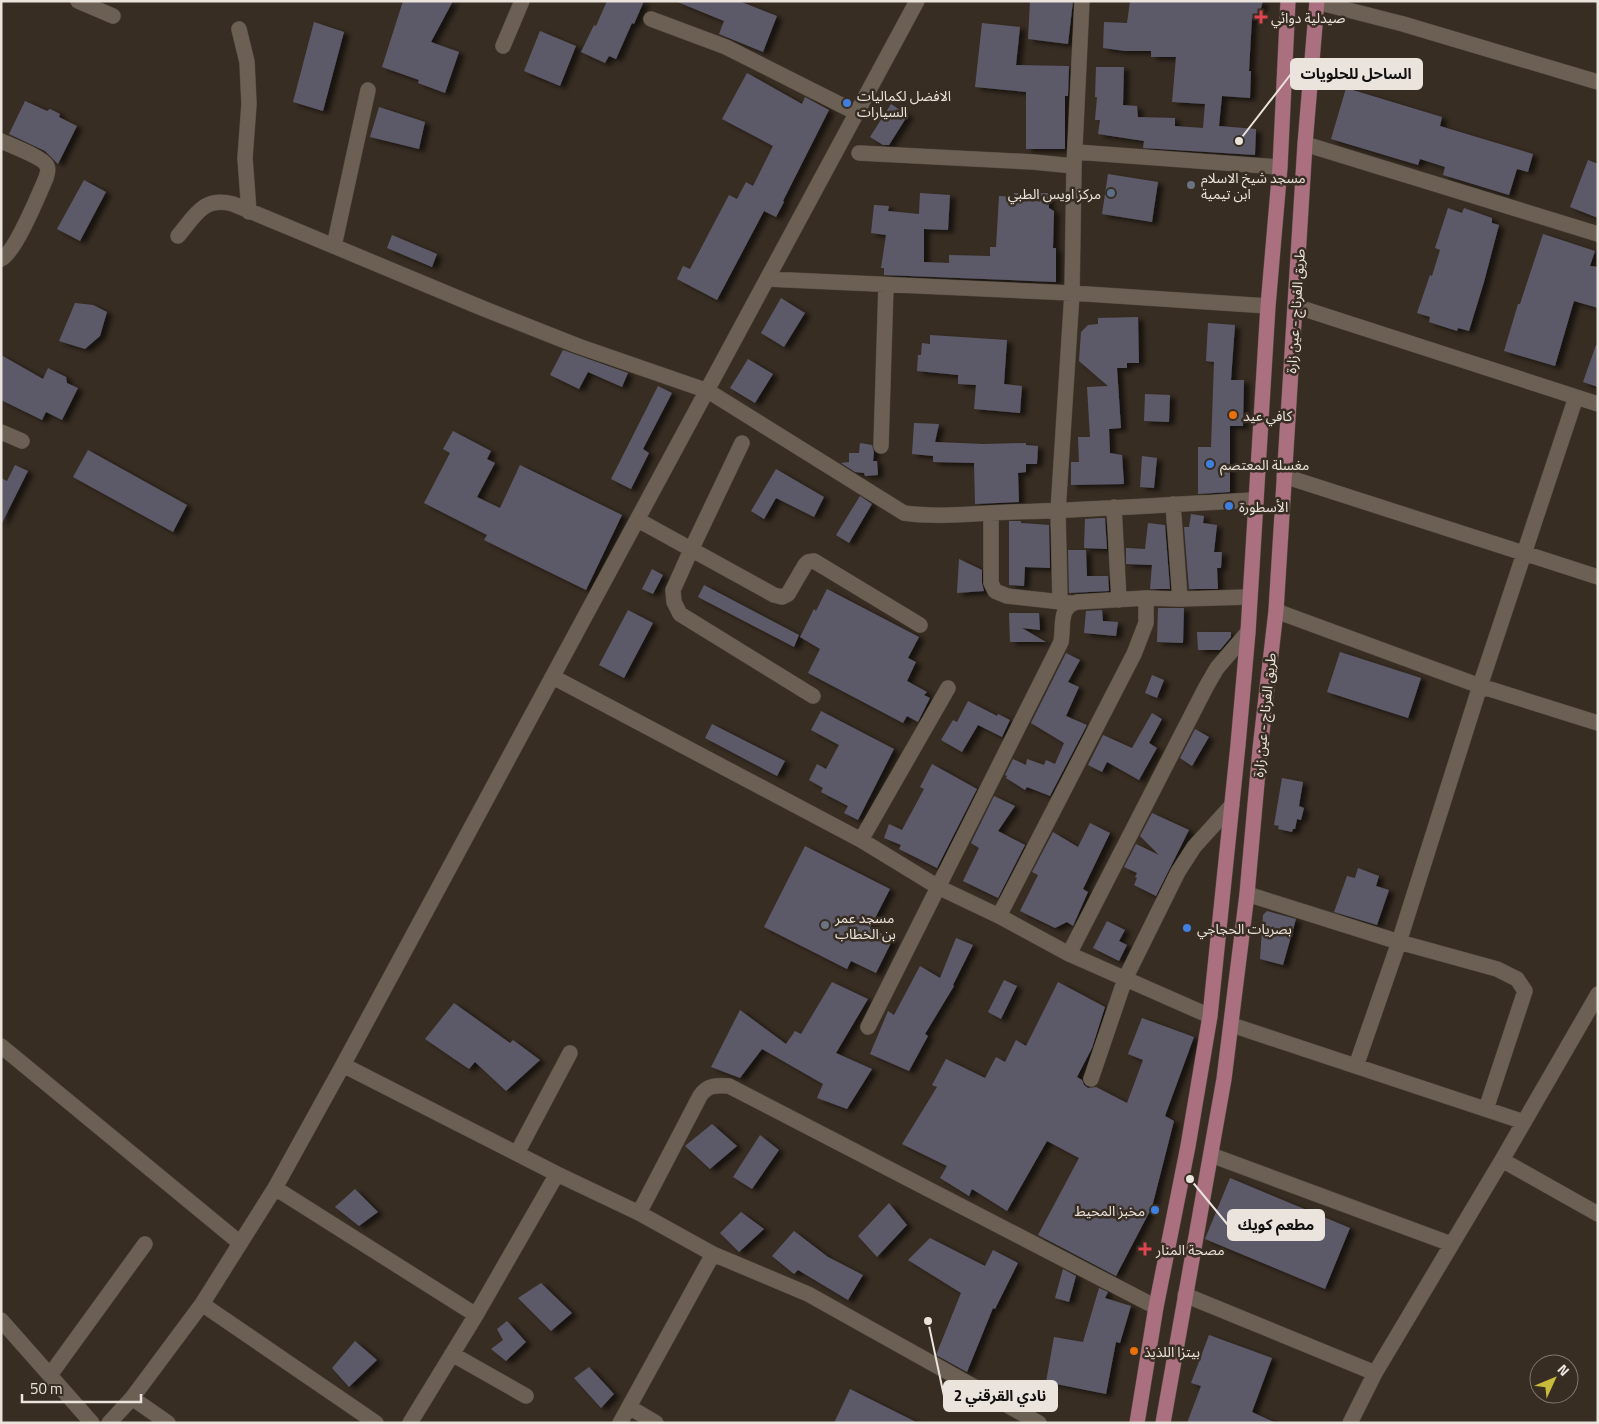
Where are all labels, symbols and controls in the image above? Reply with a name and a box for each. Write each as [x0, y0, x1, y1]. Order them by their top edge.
place label: صيدلية دوائي [1271, 7, 1346, 29]
marker: صيدلية دوائي [1255, 11, 1267, 23]
callout: الساحل للحلويات [1291, 59, 1422, 89]
text: الساحل للحلويات [1300, 62, 1412, 85]
place label: الافضل لكماليات السيارات [857, 85, 951, 122]
marker: الافضل لكماليات السيارات [841, 97, 853, 109]
place label: مسجد شيخ الاسلام ابن تيمية [1201, 167, 1306, 204]
marker: مسجد شيخ الاسلام ابن تيمية [1185, 179, 1197, 191]
place label: مركز اويس الطبي [1008, 183, 1101, 205]
marker: مركز اويس الطبي [1105, 187, 1117, 199]
street label: طريق الفرناج - عين زارة [1280, 248, 1311, 374]
place label: كافي عيد [1243, 405, 1292, 427]
marker: كافي عيد [1227, 409, 1239, 421]
place label: مغسلة المعتصم [1220, 454, 1309, 476]
marker: مغسلة المعتصم [1204, 458, 1216, 470]
place label: الأسطورة [1239, 496, 1288, 517]
marker: الأسطورة [1223, 500, 1235, 512]
street label: طريق الفرناج - عين زارة [1247, 652, 1282, 778]
place label: مسجد عمر بن الخطاب [834, 907, 896, 944]
place label: بصريات الحجاجي [1197, 918, 1292, 940]
marker: مسجد عمر بن الخطاب [819, 919, 831, 931]
marker: بصريات الحجاجي [1181, 922, 1193, 934]
place label: مخبز المحيط [1074, 1200, 1145, 1221]
marker: مخبز المحيط [1149, 1204, 1161, 1216]
callout: مطعم كويك [1228, 1210, 1324, 1240]
text: مطعم كويك [1238, 1213, 1314, 1236]
place label: مصحة المنار [1155, 1239, 1225, 1260]
marker: مصحة المنار [1138, 1242, 1152, 1256]
place label: بيتزا اللذيذ [1144, 1341, 1200, 1362]
marker: بيتزا اللذيذ [1128, 1345, 1140, 1357]
north arrow [1529, 1354, 1579, 1404]
text: N [1553, 1359, 1575, 1380]
scale bar [22, 1372, 141, 1404]
text: 50 m [30, 1377, 63, 1400]
callout: نادي القرقني 2 [944, 1381, 1057, 1411]
text: نادي القرقني 2 [954, 1384, 1046, 1407]

